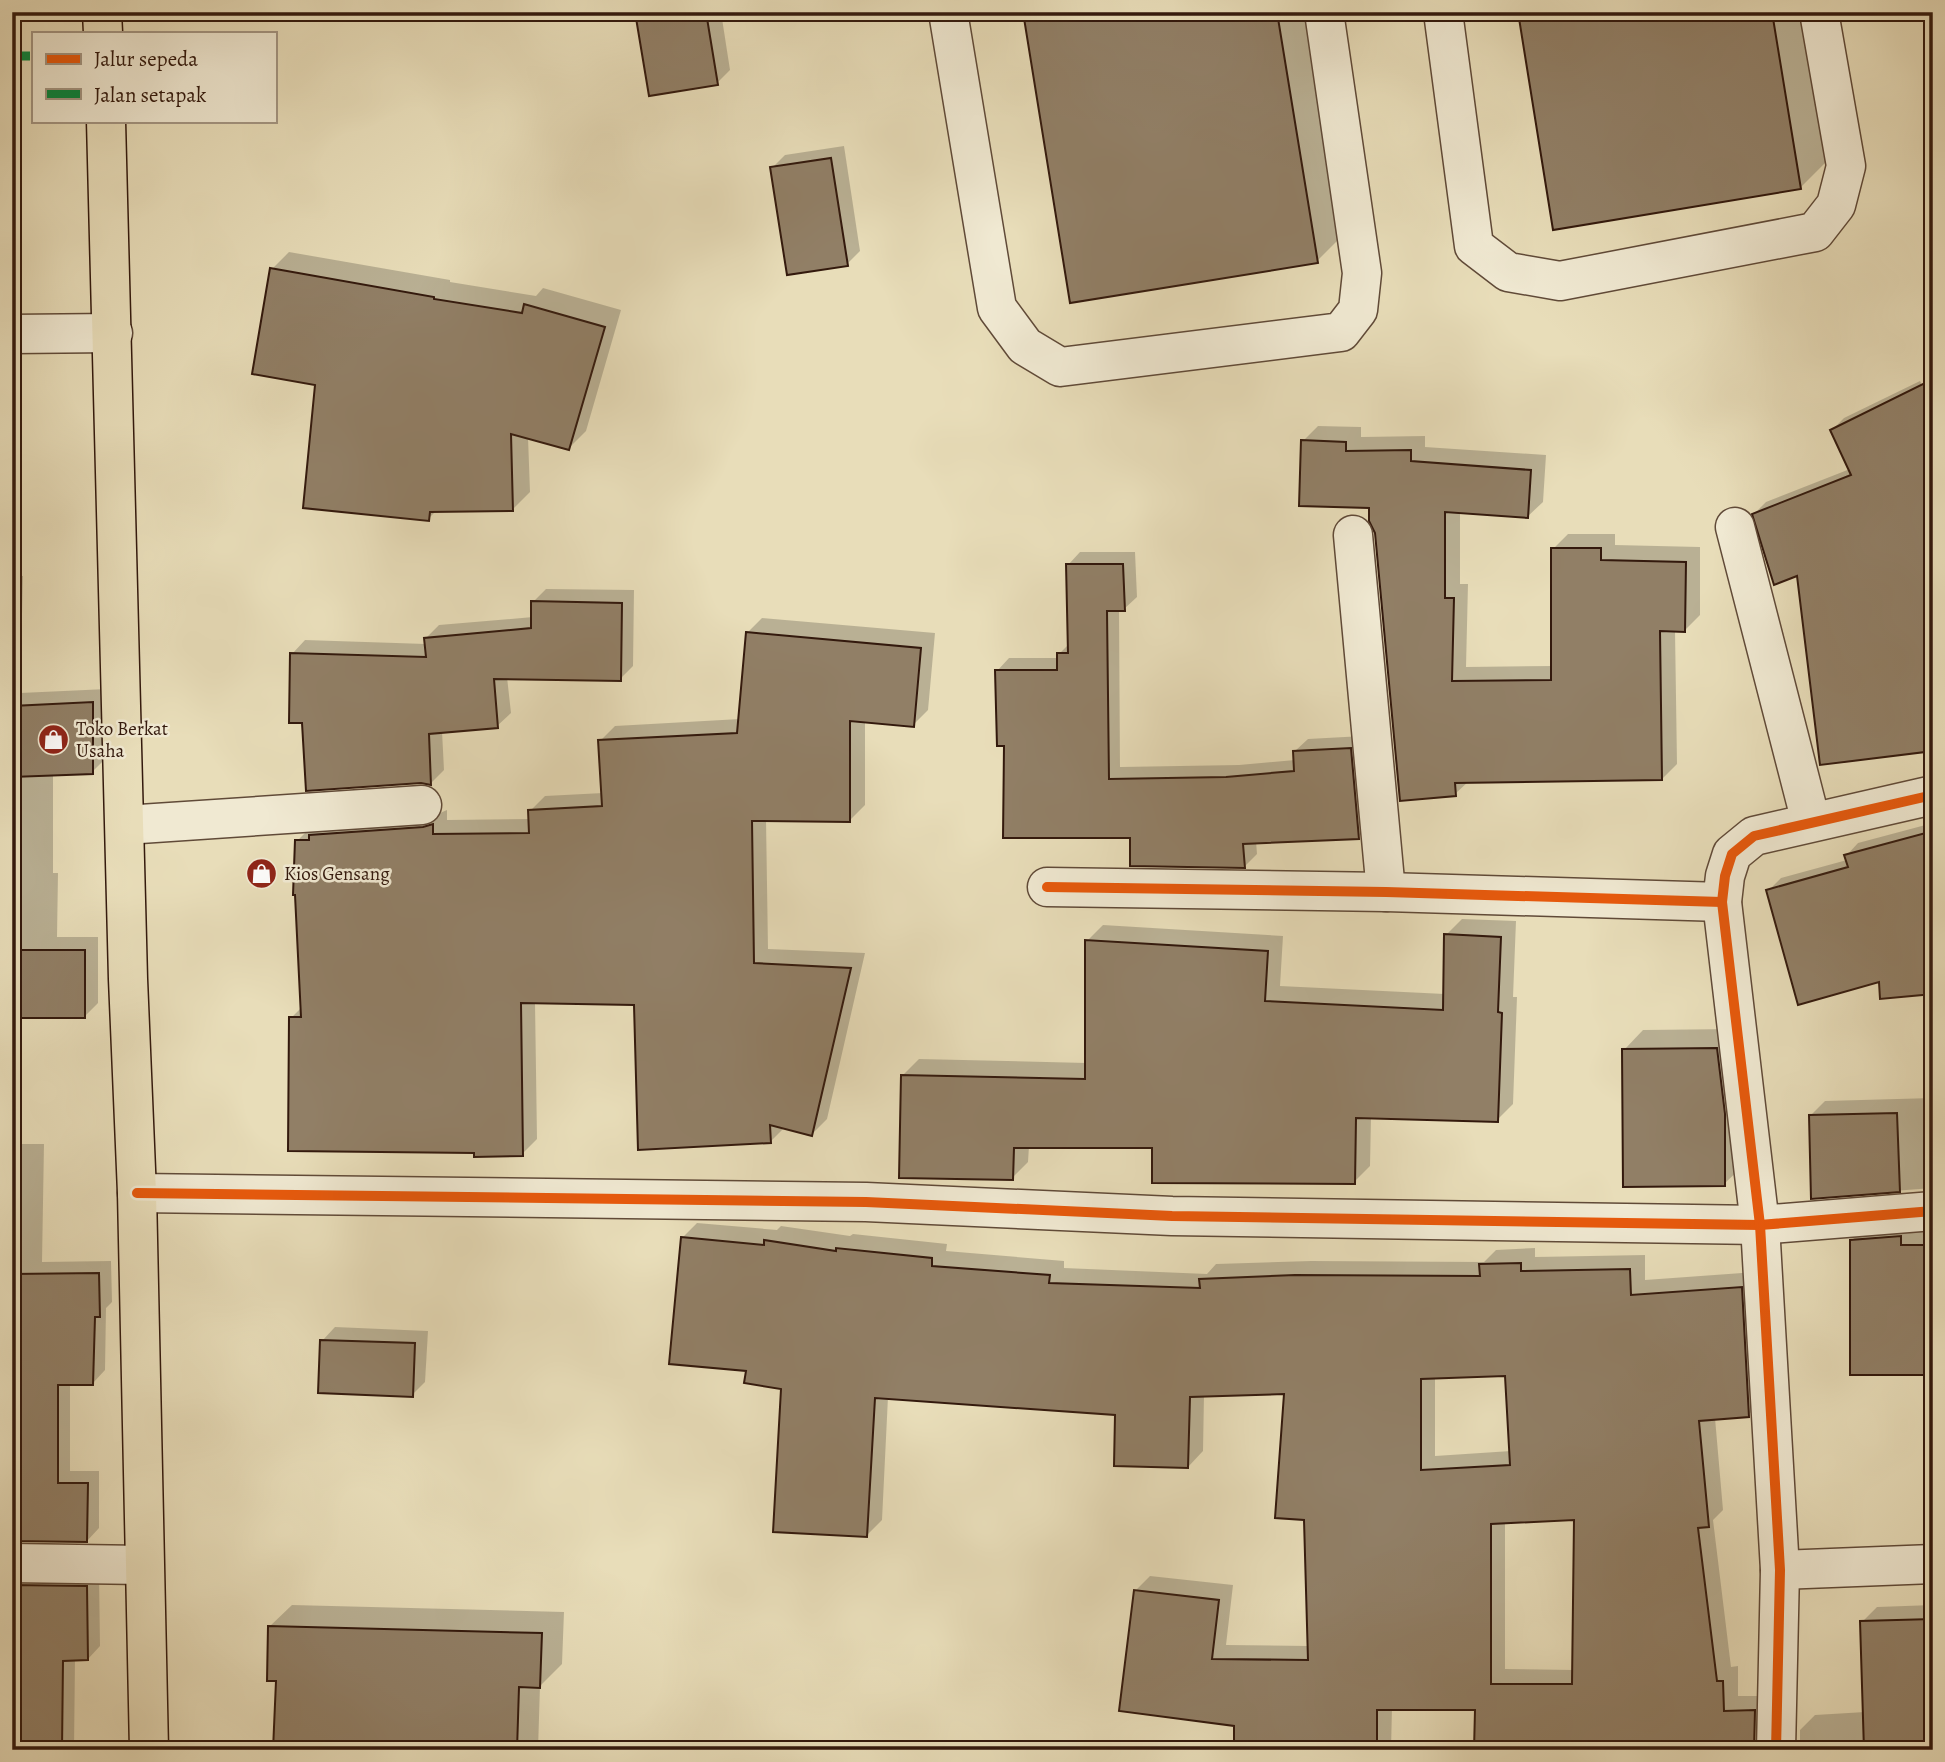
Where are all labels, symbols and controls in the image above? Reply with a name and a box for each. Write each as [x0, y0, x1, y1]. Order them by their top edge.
legend [32, 32, 276, 122]
text: Jalur sepeda [94, 45, 198, 73]
text: Jalan setapak [94, 81, 207, 109]
place label: Toko Berkat Usaha [76, 716, 168, 764]
shop icon: Toko Berkat Usaha [36, 723, 70, 757]
shop icon: Kios Gensang [244, 857, 278, 891]
place label: Kios Gensang [284, 861, 390, 887]

